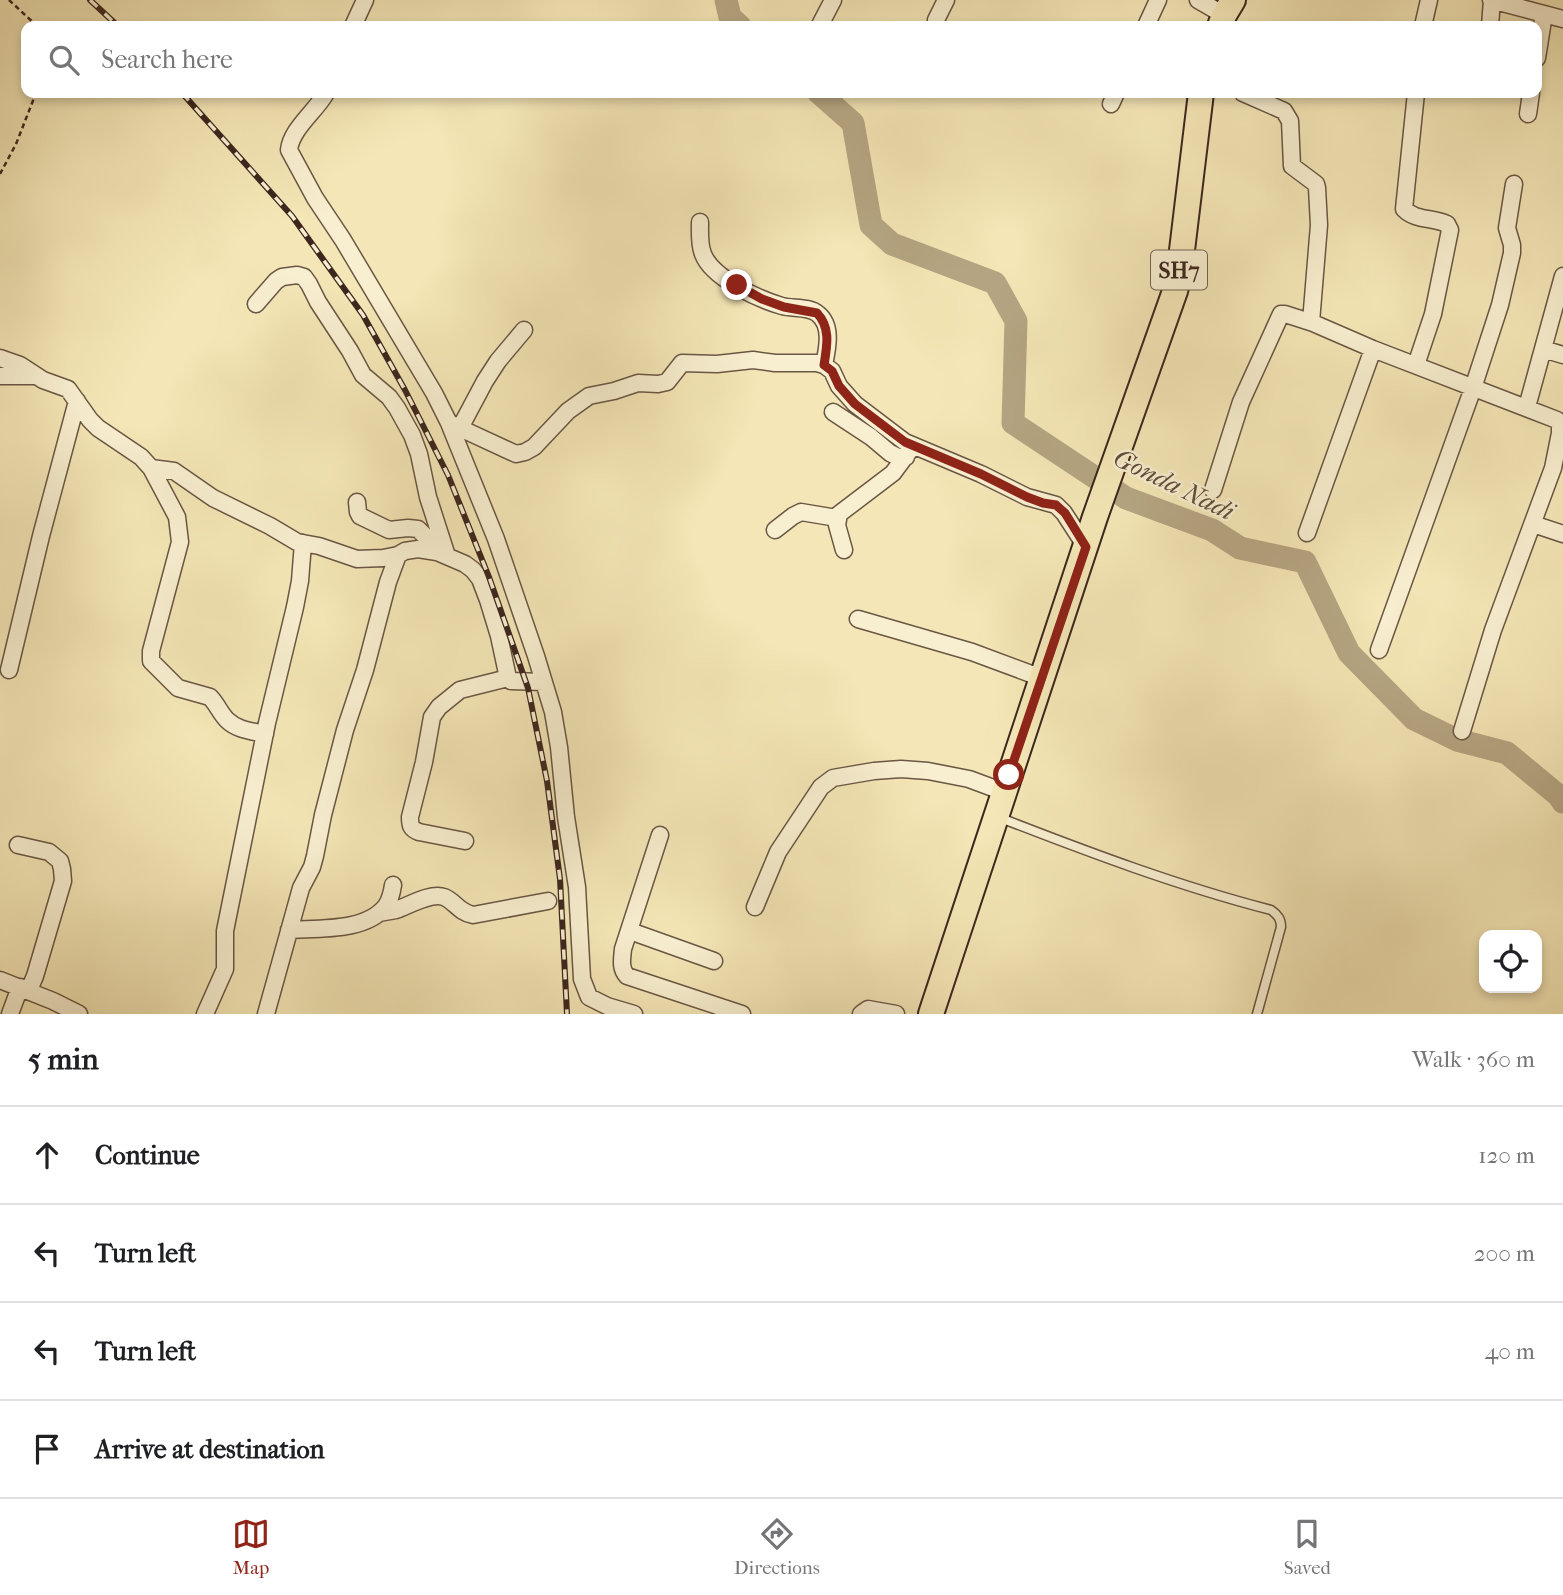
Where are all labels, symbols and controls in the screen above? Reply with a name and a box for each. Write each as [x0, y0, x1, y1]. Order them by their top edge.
search box [21, 21, 1542, 98]
icon: search [45, 41, 83, 79]
text: Search here [101, 44, 233, 75]
road number: SH7 [1151, 250, 1207, 290]
route end [721, 269, 752, 300]
water label: Gonda Nadi [1108, 442, 1241, 528]
route start [993, 759, 1024, 790]
map controls [1479, 930, 1542, 993]
button: locate [1479, 930, 1542, 993]
text: 5 min [28, 1042, 99, 1077]
text: Walk · 360 m [1412, 1046, 1535, 1073]
icon: ahead [28, 1136, 66, 1174]
text: Continue [95, 1140, 200, 1171]
text: 120 m [1478, 1142, 1535, 1169]
icon: left [28, 1234, 66, 1272]
text: Turn left [95, 1238, 196, 1269]
text: 200 m [1474, 1240, 1535, 1267]
icon: left [28, 1332, 66, 1370]
text: Turn left [95, 1336, 196, 1367]
text: 40 m [1485, 1338, 1535, 1365]
icon: arrive [28, 1430, 66, 1468]
text: Arrive at destination [95, 1434, 325, 1465]
tab: Map [232, 1515, 270, 1579]
tab: Directions [734, 1515, 820, 1579]
tab: Saved [1284, 1515, 1331, 1579]

